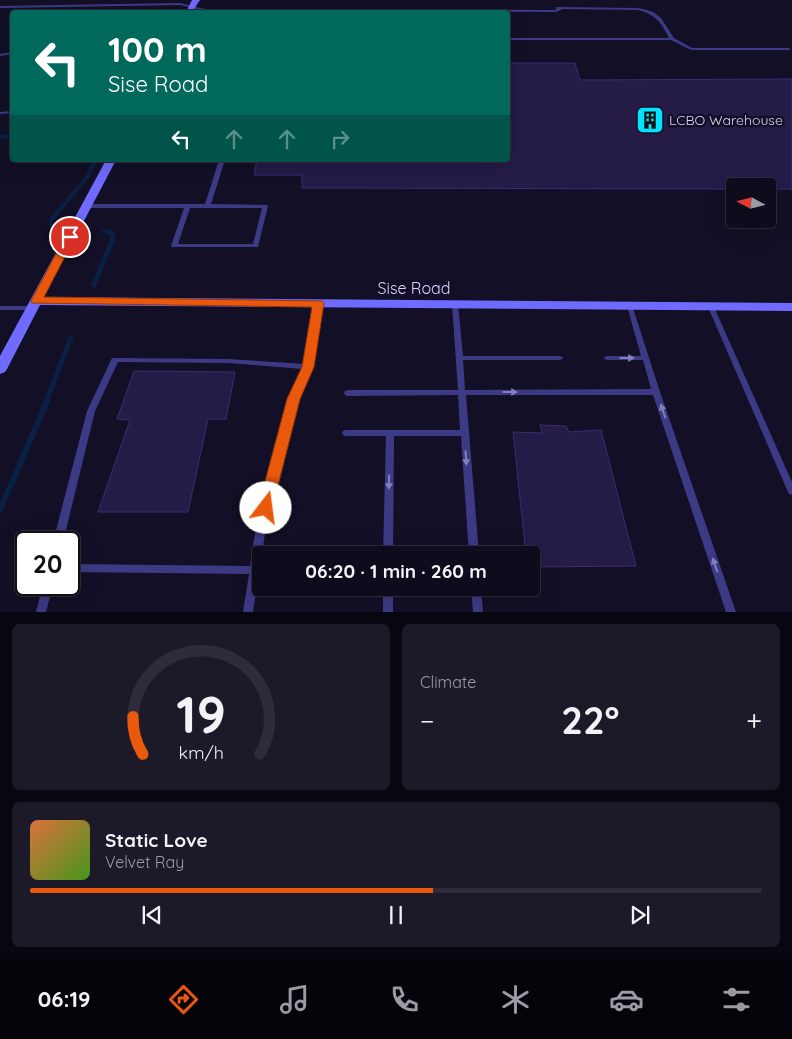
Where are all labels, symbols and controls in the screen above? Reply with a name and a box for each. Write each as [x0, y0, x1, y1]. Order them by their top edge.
text: 100 m [108, 27, 207, 71]
icon: left [25, 30, 90, 95]
text: Sise Road [108, 70, 208, 98]
building icon: LCBO Warehouse [635, 105, 665, 135]
place label: LCBO Warehouse [669, 111, 783, 129]
icon: left [167, 125, 195, 153]
icon: ahead [220, 125, 248, 153]
icon: ahead [273, 125, 301, 153]
icon: right [326, 125, 354, 153]
north arrow [726, 178, 776, 228]
map controls [726, 178, 776, 228]
pin [49, 216, 91, 258]
icon: arrive [56, 223, 84, 251]
street label: Sise Road [377, 278, 451, 298]
one-way arrow [619, 354, 635, 362]
one-way arrow [503, 388, 519, 396]
one-way arrow [659, 404, 666, 419]
one-way arrow [463, 450, 471, 466]
one-way arrow [385, 474, 393, 490]
position arrow [239, 481, 291, 533]
speed limit sign: 20 [15, 531, 80, 596]
one-way arrow [711, 558, 718, 573]
text: 06:20 · 1 min · 260 m [305, 559, 487, 583]
text: Climate [420, 672, 476, 692]
text: 19 [176, 681, 226, 746]
text: 22° [561, 696, 619, 744]
text: − [420, 703, 435, 738]
text: + [746, 703, 762, 738]
text: km/h [178, 741, 224, 763]
text: Static Love [105, 828, 208, 852]
text: Velvet Ray [105, 852, 184, 872]
icon: previous [138, 901, 166, 929]
icon: pause [382, 901, 410, 929]
icon: next [626, 901, 654, 929]
icon: directions [166, 982, 201, 1017]
icon: music [277, 982, 312, 1017]
icon: phone [387, 982, 422, 1017]
icon: climate [498, 982, 533, 1017]
icon: car [609, 982, 644, 1017]
icon: filters [719, 982, 754, 1017]
text: 06:19 [38, 985, 91, 1013]

